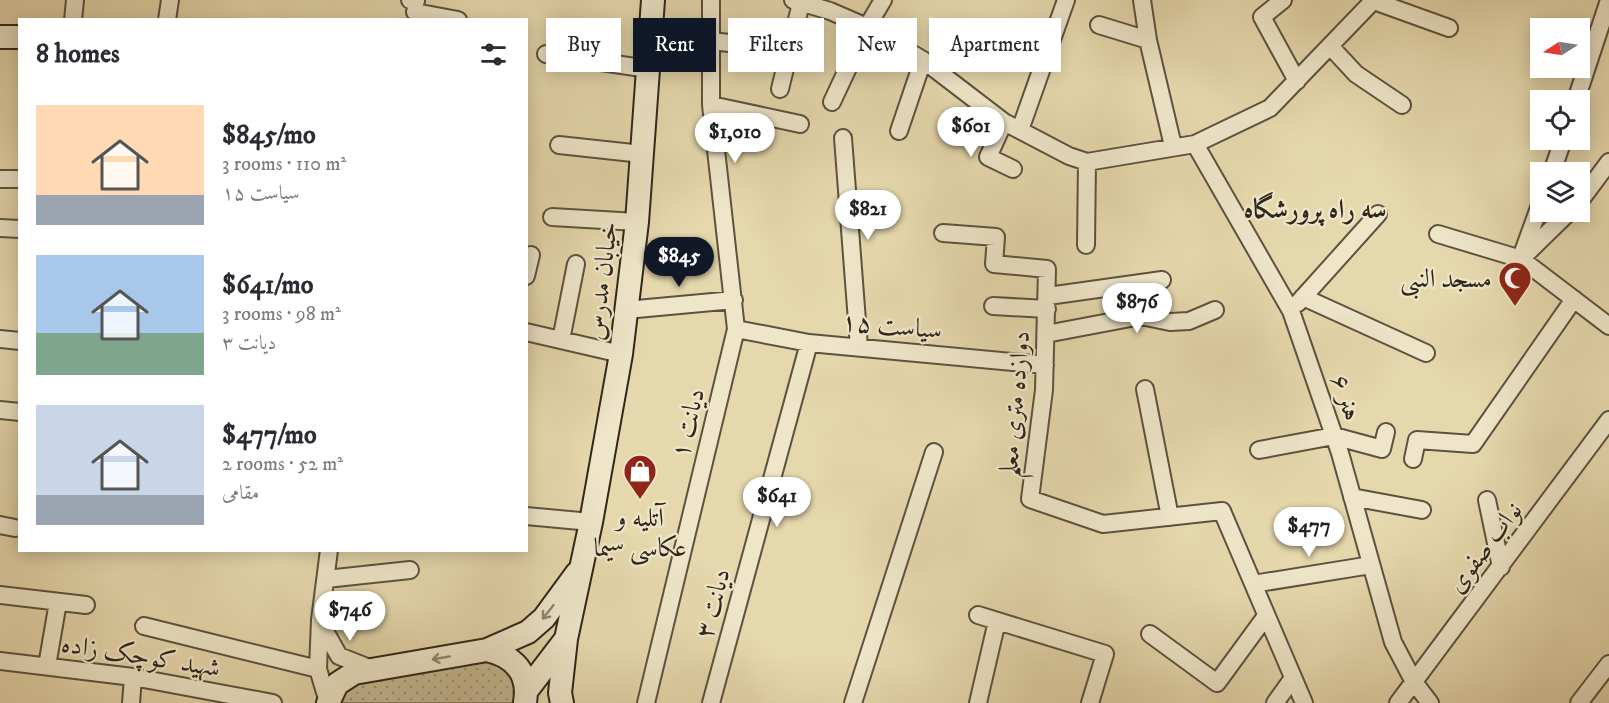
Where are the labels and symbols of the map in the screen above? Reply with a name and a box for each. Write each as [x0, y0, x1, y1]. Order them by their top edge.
north arrow [1530, 18, 1590, 78]
pin: $601 [935, 107, 1007, 158]
pin: $1,010 [686, 113, 784, 164]
pin: $821 [832, 190, 904, 241]
district label: سه راه پرورشگاه [1243, 191, 1387, 227]
street label: خیابان مدرس [579, 220, 626, 342]
pin: $845 [643, 237, 715, 288]
mosque icon: مسجد النبی [1497, 260, 1533, 307]
place label: مسجد النبی [1400, 263, 1492, 299]
pin: $876 [1101, 283, 1173, 334]
street label: سیاست ۱۵ [840, 306, 944, 347]
street label: دوازده متری معلم [993, 329, 1046, 479]
street label: هنر ۶ [1322, 370, 1369, 425]
street label: دیانت ۱ [664, 385, 713, 462]
shop icon: آتلیه و عکاسی سیما [622, 453, 658, 500]
pin: $641 [741, 477, 813, 528]
street label: نواب صفوی [1440, 496, 1530, 600]
place label: آتلیه و عکاسی سیما [593, 502, 687, 566]
pin: $477 [1273, 507, 1345, 558]
street label: دیانت ۳ [688, 565, 739, 642]
pin: $746 [314, 591, 386, 642]
one-way arrow [542, 604, 555, 620]
street label: شهید کوچک زاده [59, 628, 223, 685]
one-way arrow [432, 653, 451, 664]

